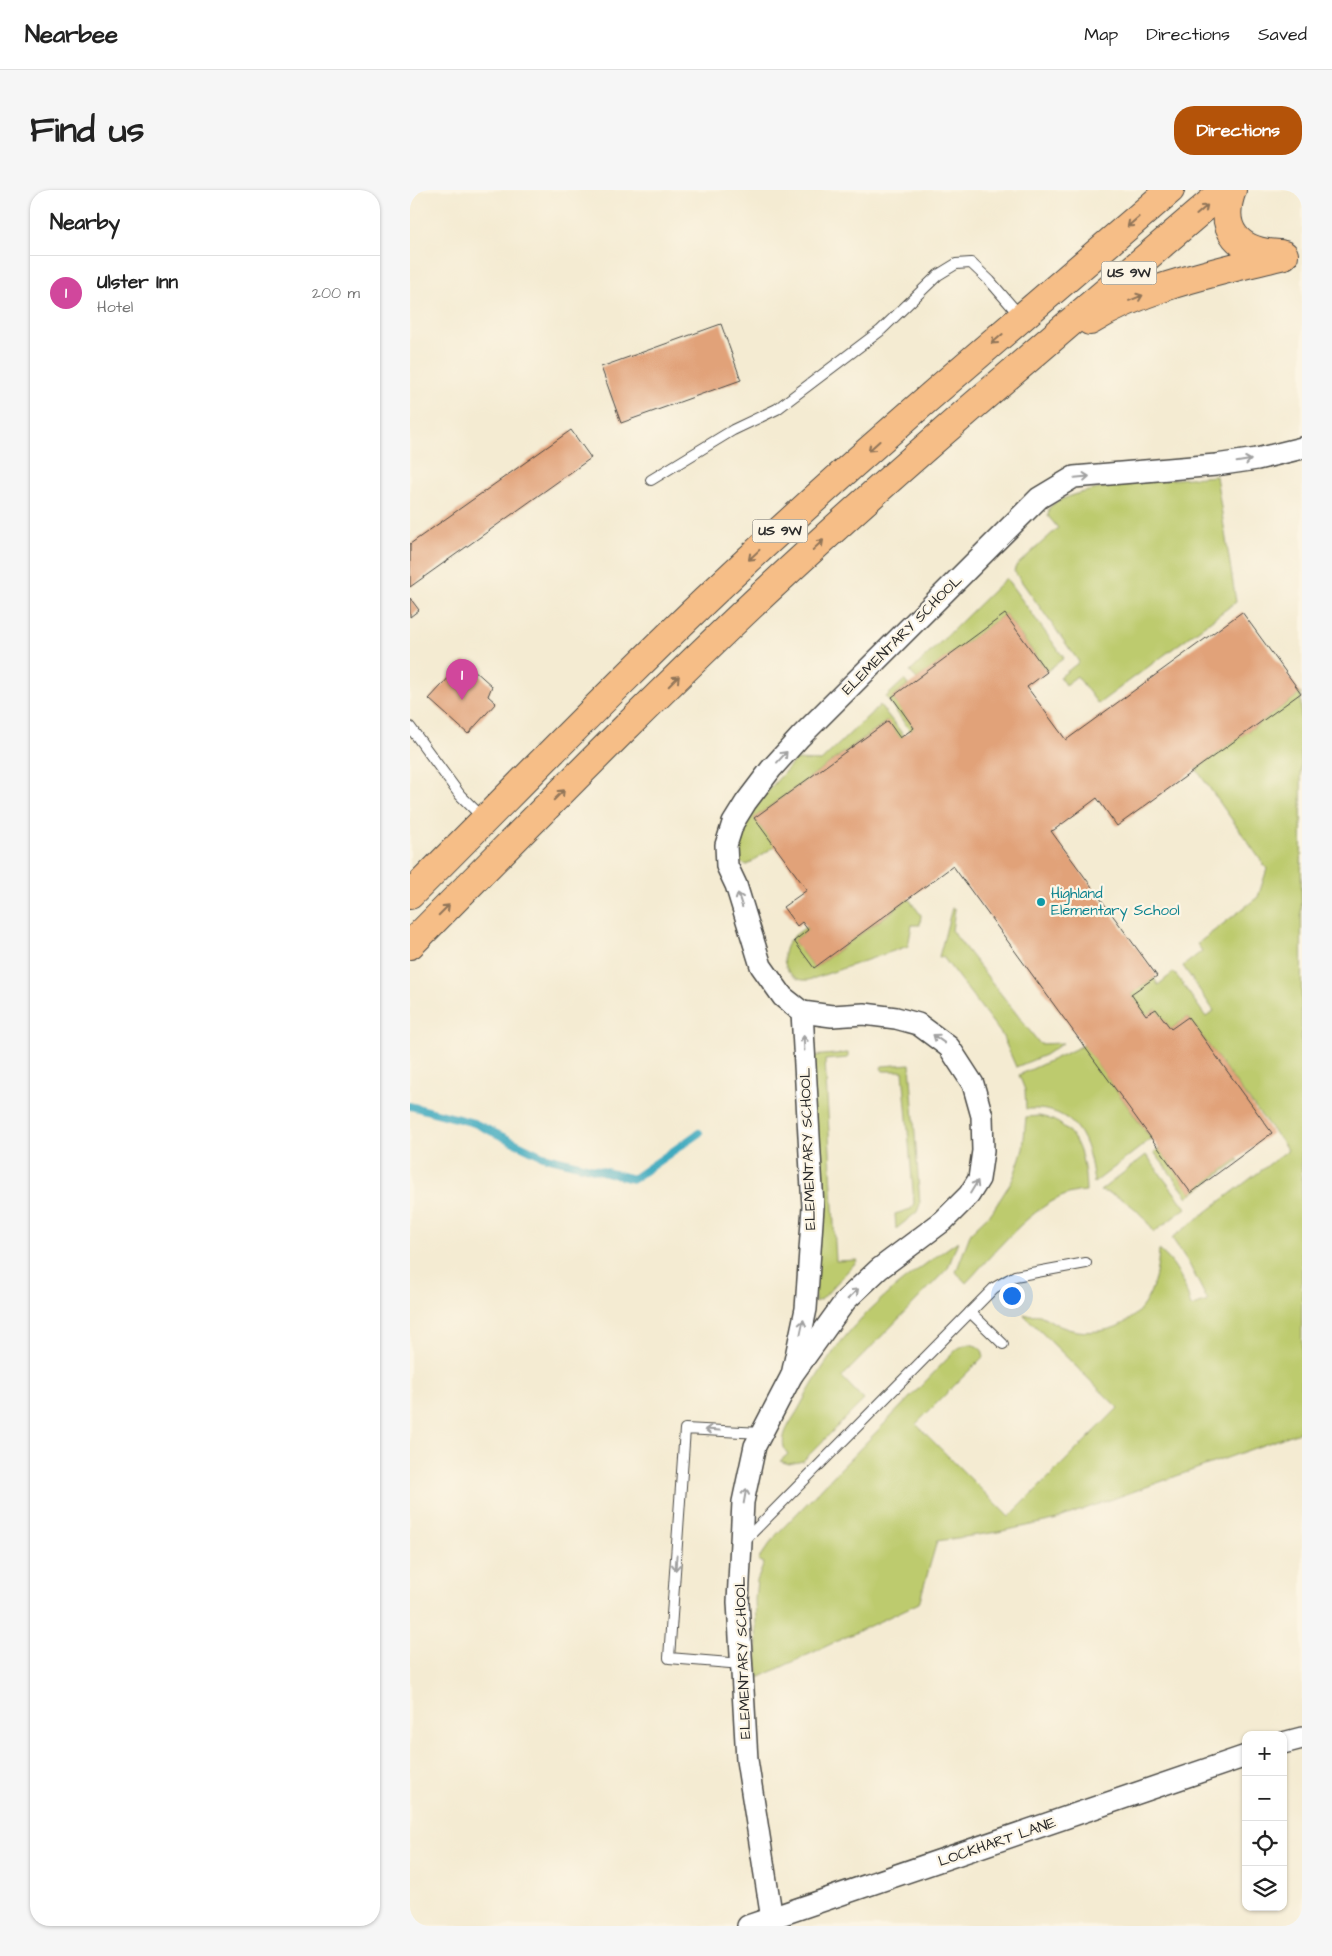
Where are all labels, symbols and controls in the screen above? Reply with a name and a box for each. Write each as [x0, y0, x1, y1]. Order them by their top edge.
text: Nearbee [25, 18, 118, 52]
text: Map [1084, 22, 1118, 47]
text: Directions [1146, 22, 1230, 47]
text: Saved [1258, 22, 1307, 47]
text: Find us [30, 106, 144, 155]
button: Directions [1174, 106, 1302, 155]
one-way arrow [1196, 204, 1209, 215]
text: Nearby [50, 208, 120, 237]
one-way arrow [1127, 216, 1140, 228]
road number: US 9W [1102, 262, 1156, 285]
text: Ulster Inn [97, 269, 178, 296]
text: 1 [65, 282, 67, 304]
text: 200 m [312, 282, 360, 304]
one-way arrow [1128, 292, 1143, 302]
text: Hotel [97, 296, 133, 318]
one-way arrow [991, 334, 1004, 345]
one-way arrow [868, 440, 881, 452]
one-way arrow [1236, 455, 1252, 465]
one-way arrow [1074, 472, 1090, 481]
road number: US 9W [752, 520, 808, 542]
one-way arrow [811, 539, 824, 551]
one-way arrow [747, 549, 760, 561]
street label: ELEMENTARY SCHOOL [837, 570, 967, 700]
pin: 1 [446, 659, 478, 700]
one-way arrow [668, 675, 680, 687]
one-way arrow [776, 751, 787, 764]
one-way arrow [553, 789, 565, 801]
place label: Highland Elementary School [1051, 883, 1180, 922]
one-way arrow [735, 892, 745, 908]
marker: Highland Elementary School [1035, 896, 1047, 908]
one-way arrow [438, 904, 450, 917]
one-way arrow [932, 1034, 946, 1044]
one-way arrow [799, 1035, 808, 1051]
street label: ELEMENTARY SCHOOL [795, 1067, 821, 1230]
one-way arrow [969, 1180, 979, 1194]
your location [999, 1283, 1025, 1309]
one-way arrow [846, 1288, 859, 1300]
one-way arrow [798, 1319, 807, 1335]
one-way arrow [705, 1426, 721, 1435]
one-way arrow [740, 1488, 750, 1504]
one-way arrow [671, 1555, 680, 1571]
street label: ELEMENTARY SCHOOL [730, 1576, 756, 1739]
map controls [1242, 1731, 1287, 1911]
button: + [1242, 1731, 1287, 1776]
button: − [1242, 1776, 1287, 1821]
street label: LOCKHART LANE [935, 1812, 1059, 1872]
button: locate [1242, 1821, 1287, 1866]
button: layers [1242, 1866, 1287, 1911]

